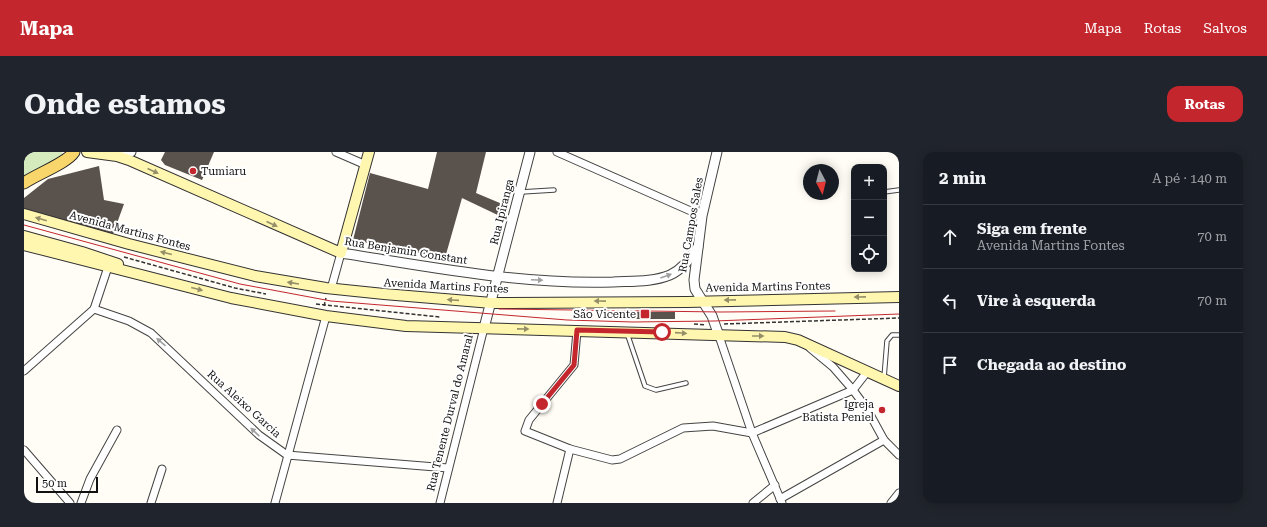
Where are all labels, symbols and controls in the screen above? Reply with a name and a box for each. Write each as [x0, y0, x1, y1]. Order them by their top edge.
text: Mapa [20, 17, 73, 40]
text: Mapa [1084, 20, 1122, 36]
text: Rotas [1144, 20, 1181, 36]
text: Salvos [1203, 20, 1247, 36]
button: Rotas [1167, 86, 1243, 122]
text: Onde estamos [24, 88, 226, 121]
north arrow [803, 164, 839, 200]
map controls [851, 164, 887, 272]
button: + [851, 164, 887, 200]
place label: Tumiaru [201, 165, 246, 178]
marker: Tumiaru [188, 166, 198, 176]
one-way arrow [148, 168, 159, 174]
text: 2 min [939, 168, 986, 188]
text: A pé · 140 m [1152, 171, 1227, 186]
street label: Rua Campos Sales [676, 176, 706, 274]
street label: Rua Ipiranga [488, 178, 516, 246]
button: − [851, 200, 887, 236]
street label: Avenida Martins Fontes [68, 209, 192, 253]
one-way arrow [34, 216, 46, 222]
one-way arrow [266, 220, 278, 227]
text: Siga em frente [977, 220, 1087, 238]
icon: ahead [939, 226, 961, 248]
text: 70 m [1197, 229, 1227, 244]
street label: Rua Benjamin Constant [344, 235, 468, 267]
button: locate [851, 236, 887, 272]
text: Avenida Martins Fontes [977, 238, 1125, 253]
one-way arrow [160, 250, 172, 256]
one-way arrow [661, 272, 673, 278]
street label: Avenida Martins Fontes [383, 276, 509, 296]
one-way arrow [531, 277, 544, 283]
one-way arrow [287, 279, 299, 285]
street label: Avenida Martins Fontes [705, 279, 831, 295]
one-way arrow [190, 287, 203, 293]
icon: left [939, 290, 961, 312]
text: Vire à esquerda [977, 292, 1096, 310]
text: 70 m [1197, 293, 1227, 308]
one-way arrow [853, 294, 866, 300]
one-way arrow [447, 296, 459, 303]
one-way arrow [724, 296, 736, 303]
one-way arrow [593, 298, 606, 304]
place label: São Vicente [573, 308, 636, 321]
marker: São Vicente [639, 308, 651, 320]
route start [653, 323, 671, 341]
one-way arrow [517, 326, 530, 332]
one-way arrow [675, 330, 687, 337]
street label: Rua Tenente Durval do Amaral [424, 333, 476, 493]
one-way arrow [752, 333, 765, 339]
one-way arrow [157, 338, 166, 347]
icon: arrive [939, 354, 961, 376]
text: Chegada ao destino [977, 356, 1126, 374]
street label: Rua Aleixo Garcia [205, 368, 283, 440]
route end [533, 395, 551, 413]
place label: Igreja Batista Peniel [802, 398, 875, 424]
marker: Igreja Batista Peniel [877, 405, 887, 415]
one-way arrow [251, 428, 260, 437]
scale bar [36, 475, 98, 494]
text: 50 m [42, 477, 67, 490]

